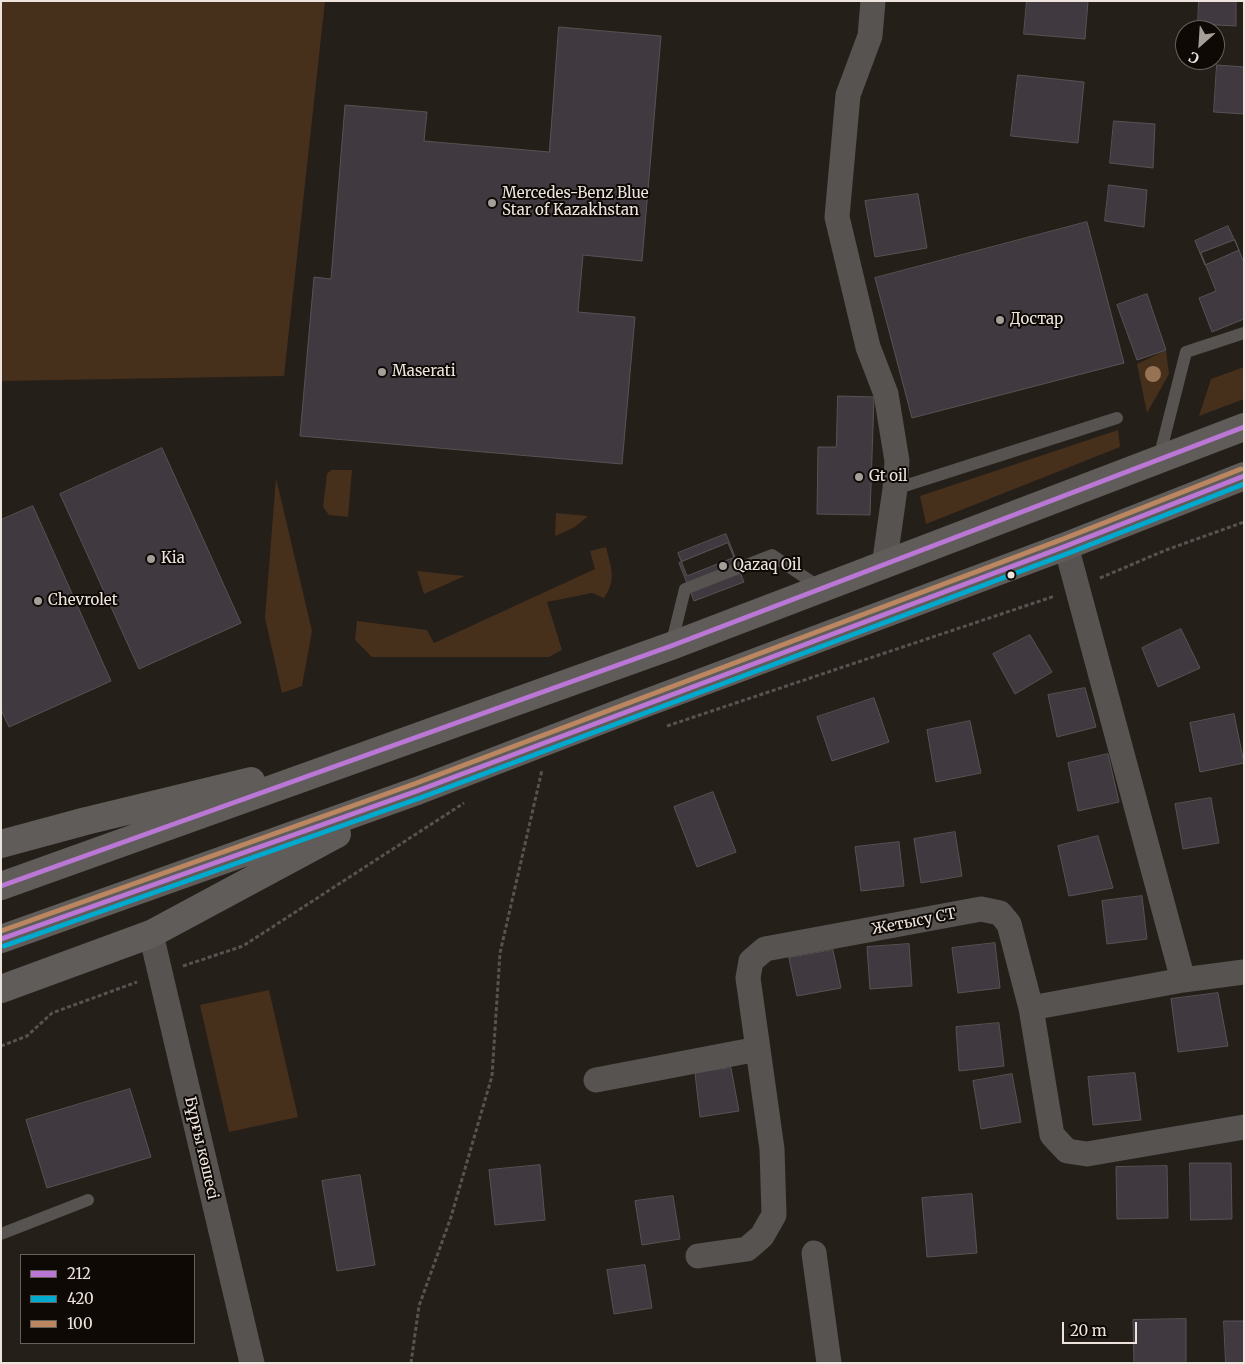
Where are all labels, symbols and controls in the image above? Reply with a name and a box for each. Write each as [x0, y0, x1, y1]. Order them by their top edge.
north arrow [1175, 20, 1225, 70]
text: С [1186, 47, 1202, 68]
place label: Mercedes-Benz Blue Star of Kazakhstan [502, 185, 649, 220]
marker: Mercedes-Benz Blue Star of Kazakhstan [486, 197, 498, 209]
place label: Достар [1010, 311, 1063, 329]
marker: Достар [994, 314, 1006, 326]
place label: Maserati [392, 363, 456, 381]
marker: Maserati [376, 366, 388, 378]
place label: Gt oil [869, 468, 907, 486]
marker: Gt oil [853, 471, 865, 483]
place label: Kia [161, 550, 185, 568]
marker: Kia [145, 553, 157, 565]
place label: Qazaq Oil [733, 557, 801, 575]
marker: Qazaq Oil [717, 560, 729, 572]
unlabelled marker [1006, 570, 1016, 580]
place label: Chevrolet [48, 592, 117, 610]
marker: Chevrolet [32, 595, 44, 607]
street label: Жетысу СТ [870, 905, 958, 939]
street label: Бұрғы көшесі [180, 1095, 222, 1201]
legend [20, 1254, 195, 1344]
text: 212 [67, 1264, 91, 1283]
text: 420 [67, 1289, 94, 1308]
scale bar [1065, 1312, 1140, 1344]
text: 100 [67, 1314, 93, 1333]
text: 20 m [1070, 1321, 1107, 1340]

